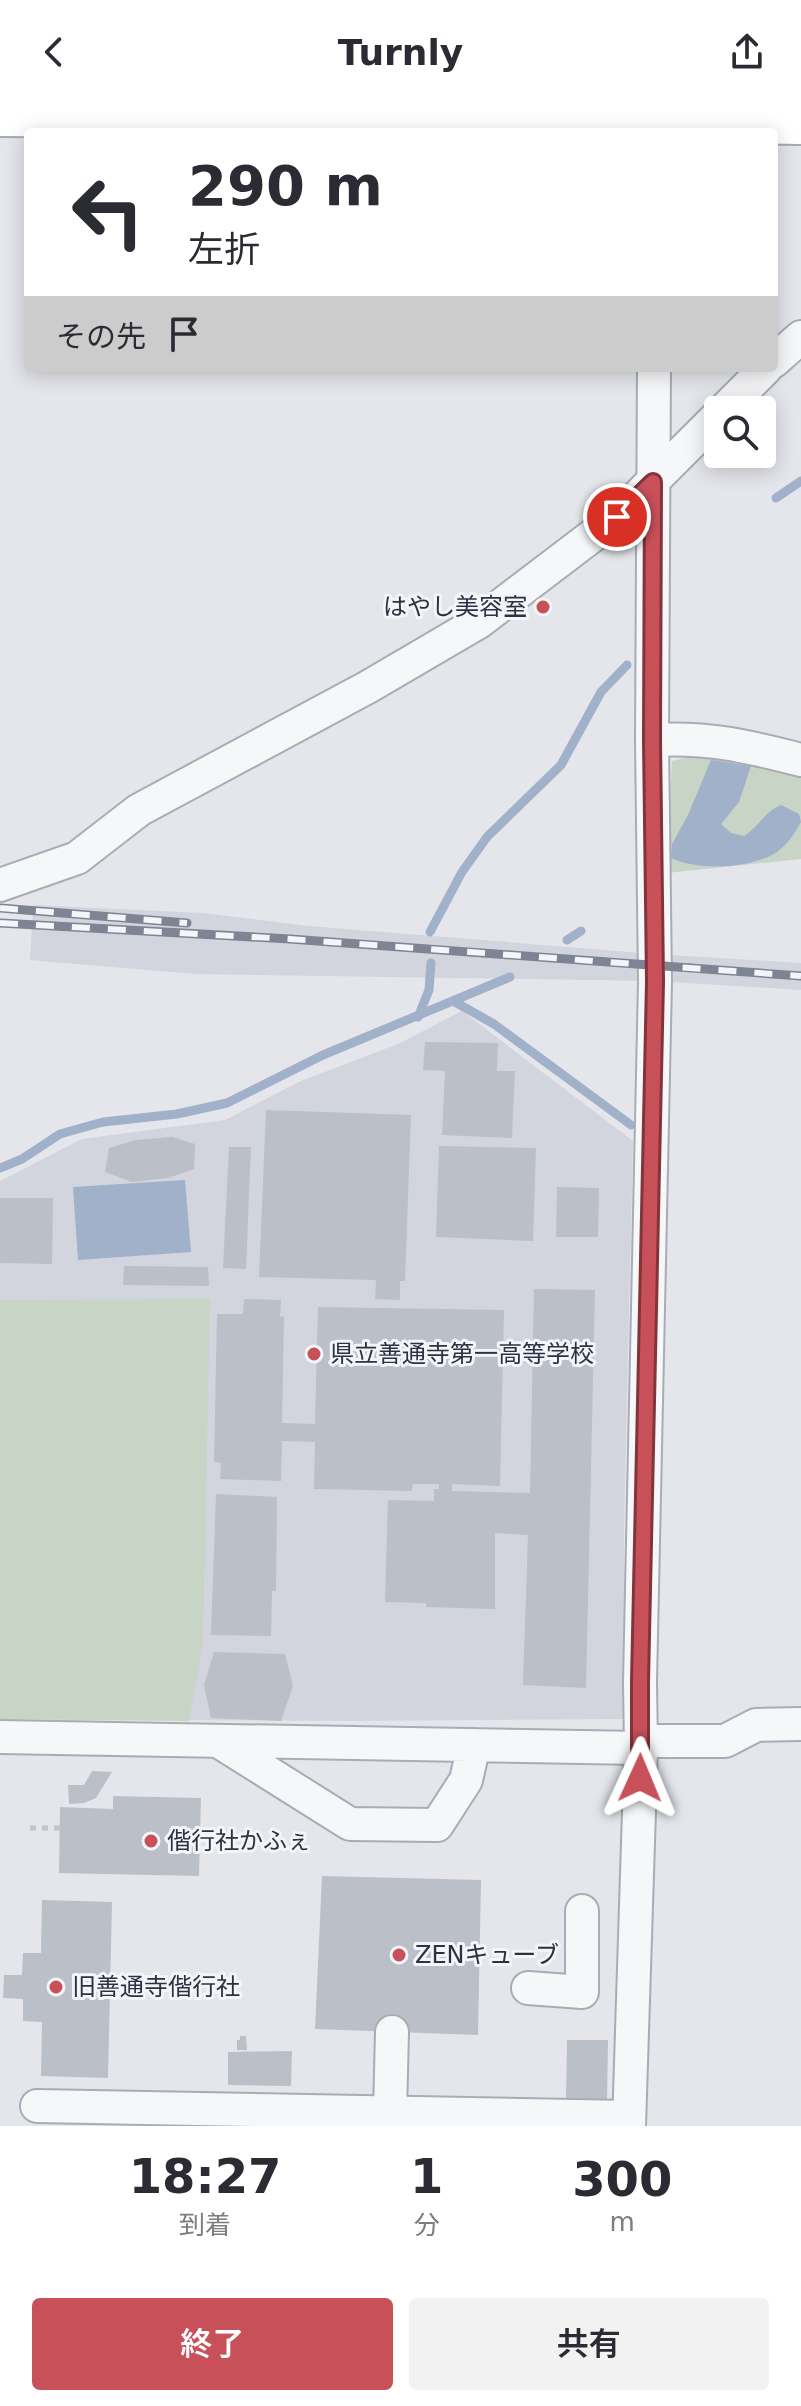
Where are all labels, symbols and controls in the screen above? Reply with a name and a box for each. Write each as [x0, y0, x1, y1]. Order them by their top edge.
icon: back [32, 30, 76, 74]
icon: share [725, 30, 769, 74]
text: Turnly [338, 32, 463, 73]
text: 290 m [188, 153, 383, 218]
icon: left [56, 160, 160, 264]
text: 左折 [188, 229, 260, 270]
icon: arrive [162, 312, 206, 356]
text: その先 [56, 319, 146, 354]
map controls [704, 396, 776, 468]
button: search [704, 396, 776, 468]
pin [583, 483, 651, 551]
icon: arrive [595, 495, 639, 539]
place label: はやし美容室 [383, 593, 527, 621]
marker: はやし美容室 [534, 598, 552, 616]
place label: 県立善通寺第一高等学校 [330, 1340, 594, 1368]
marker: 県立善通寺第一高等学校 [305, 1345, 323, 1363]
position arrow [598, 1736, 682, 1820]
place label: 偕行社かふぇ [167, 1827, 311, 1855]
marker: 偕行社かふぇ [142, 1832, 160, 1850]
place label: ZENキューブ [415, 1941, 559, 1969]
marker: ZENキューブ [390, 1946, 408, 1964]
place label: 旧善通寺偕行社 [72, 1973, 240, 2001]
marker: 旧善通寺偕行社 [47, 1978, 65, 1996]
text: 18:27 [129, 2148, 281, 2204]
text: 1 [410, 2148, 443, 2204]
text: 300 [572, 2151, 672, 2207]
text: m [610, 2207, 635, 2237]
text: 到着 [179, 2210, 231, 2240]
text: 分 [414, 2210, 440, 2240]
button: 終了 [32, 2298, 393, 2390]
button: 共有 [409, 2298, 769, 2390]

